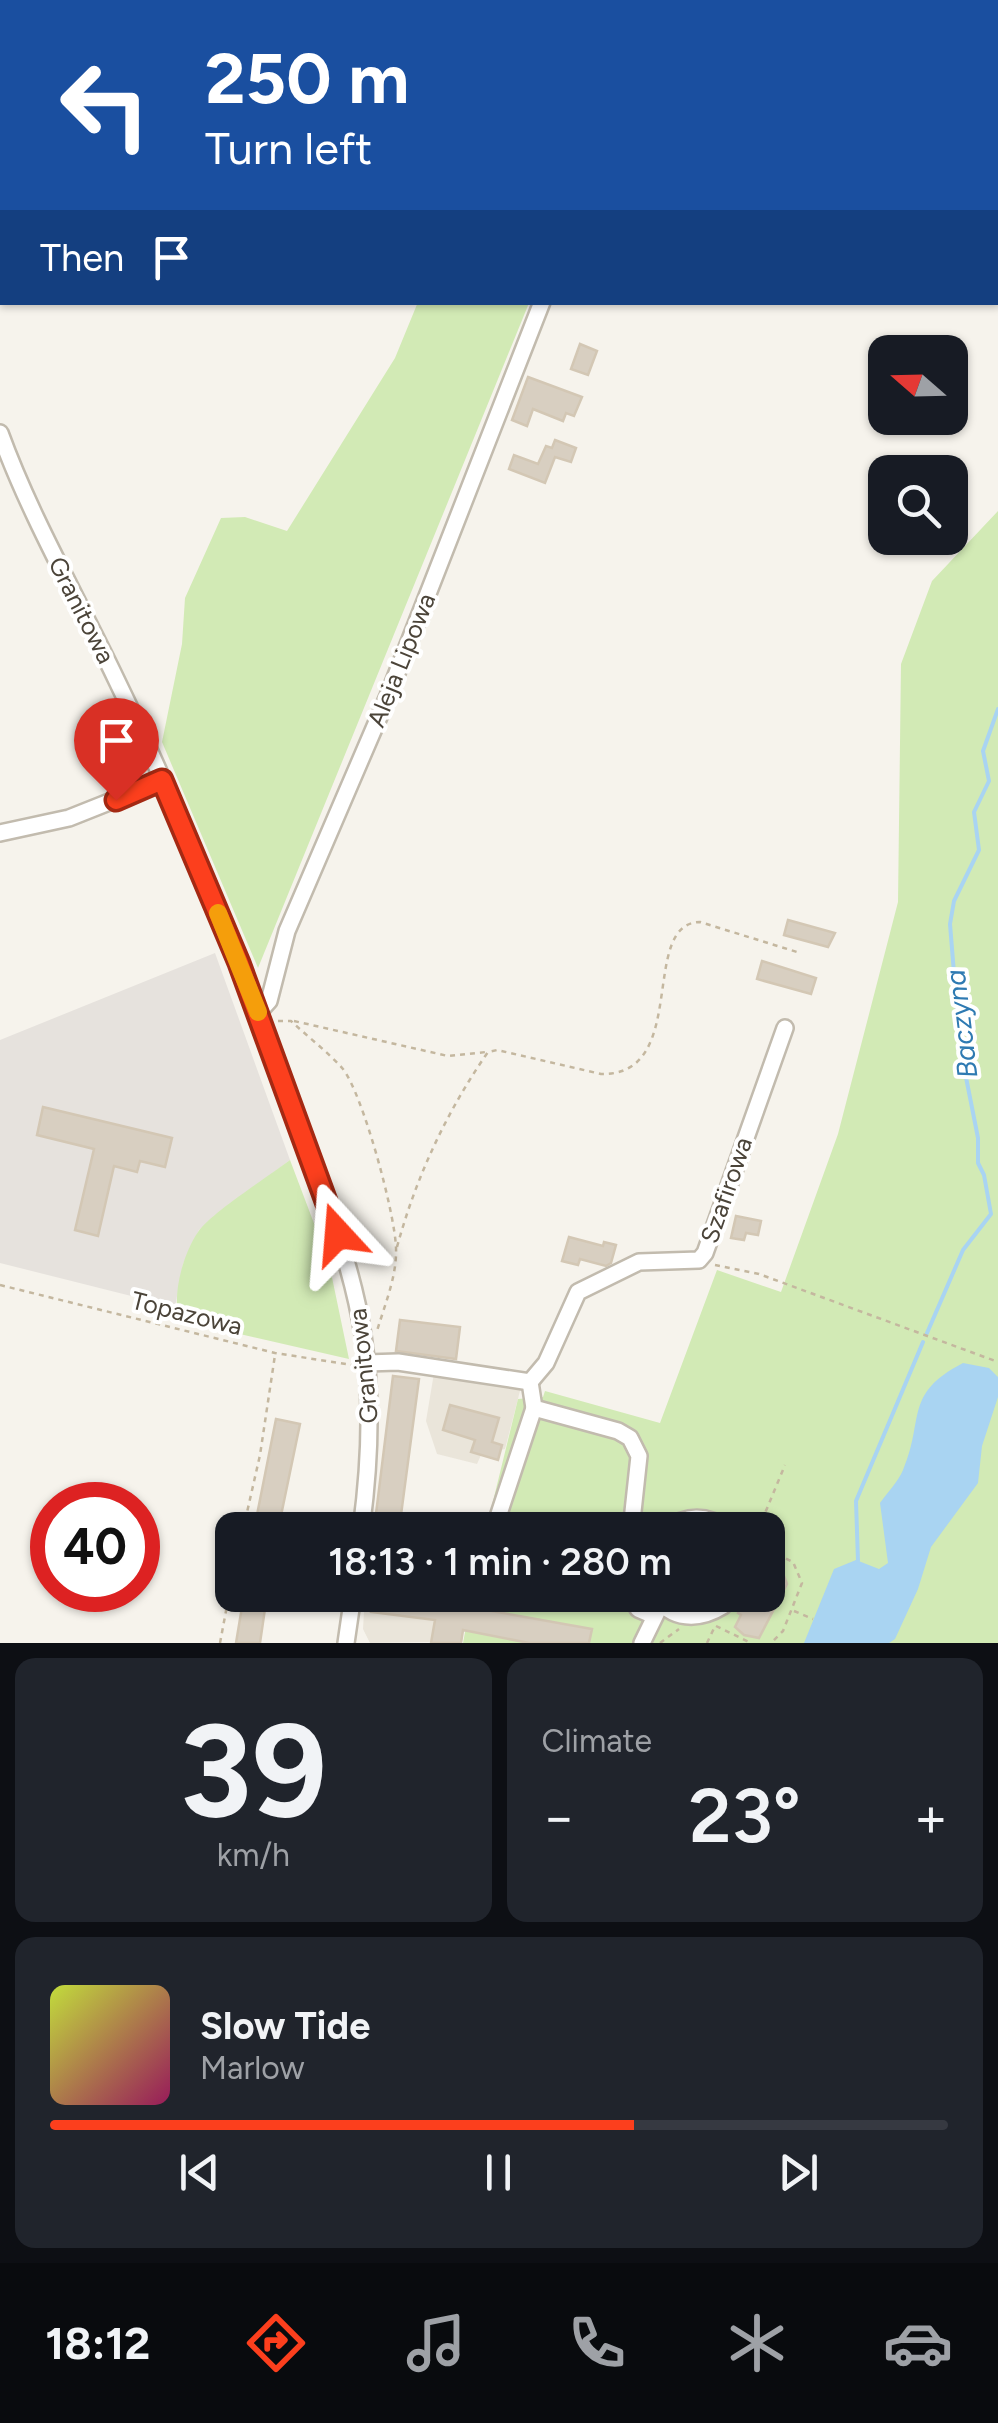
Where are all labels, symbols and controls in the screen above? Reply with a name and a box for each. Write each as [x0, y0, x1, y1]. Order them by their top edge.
text: 250 m [205, 36, 409, 121]
icon: left [40, 40, 170, 170]
text: Turn left [205, 121, 372, 175]
icon: arrive [144, 230, 199, 285]
text: Then [40, 235, 124, 281]
north arrow [868, 335, 968, 435]
map controls [868, 335, 968, 555]
button: search [868, 455, 968, 555]
street label: Granitowa [42, 552, 122, 668]
street label: Aleja Lipowa [361, 589, 441, 731]
pin [74, 698, 159, 801]
icon: arrive [89, 713, 144, 768]
water label: Baczyna [937, 968, 985, 1080]
street label: Szafirowa [694, 1133, 758, 1247]
position arrow [286, 1182, 390, 1286]
street label: Topazowa [129, 1285, 245, 1341]
street label: Granitowa [342, 1307, 384, 1425]
speed limit sign: 40 [30, 1482, 160, 1612]
text: 18:13 · 1 min · 280 m [328, 1539, 672, 1585]
text: 39 [179, 1693, 327, 1849]
text: Climate [542, 1722, 652, 1760]
text: 23° [689, 1771, 801, 1861]
text: − [542, 1784, 576, 1850]
text: + [914, 1784, 948, 1850]
text: km/h [217, 1836, 290, 1874]
text: Slow Tide [200, 2003, 370, 2049]
text: Marlow [200, 2049, 304, 2087]
icon: previous [172, 2145, 227, 2200]
icon: pause [471, 2145, 526, 2200]
icon: next [771, 2145, 826, 2200]
icon: directions [241, 2308, 311, 2378]
icon: music [401, 2308, 471, 2378]
icon: phone [562, 2308, 632, 2378]
icon: climate [722, 2308, 792, 2378]
icon: car [883, 2308, 953, 2378]
text: 18:12 [45, 2316, 150, 2370]

